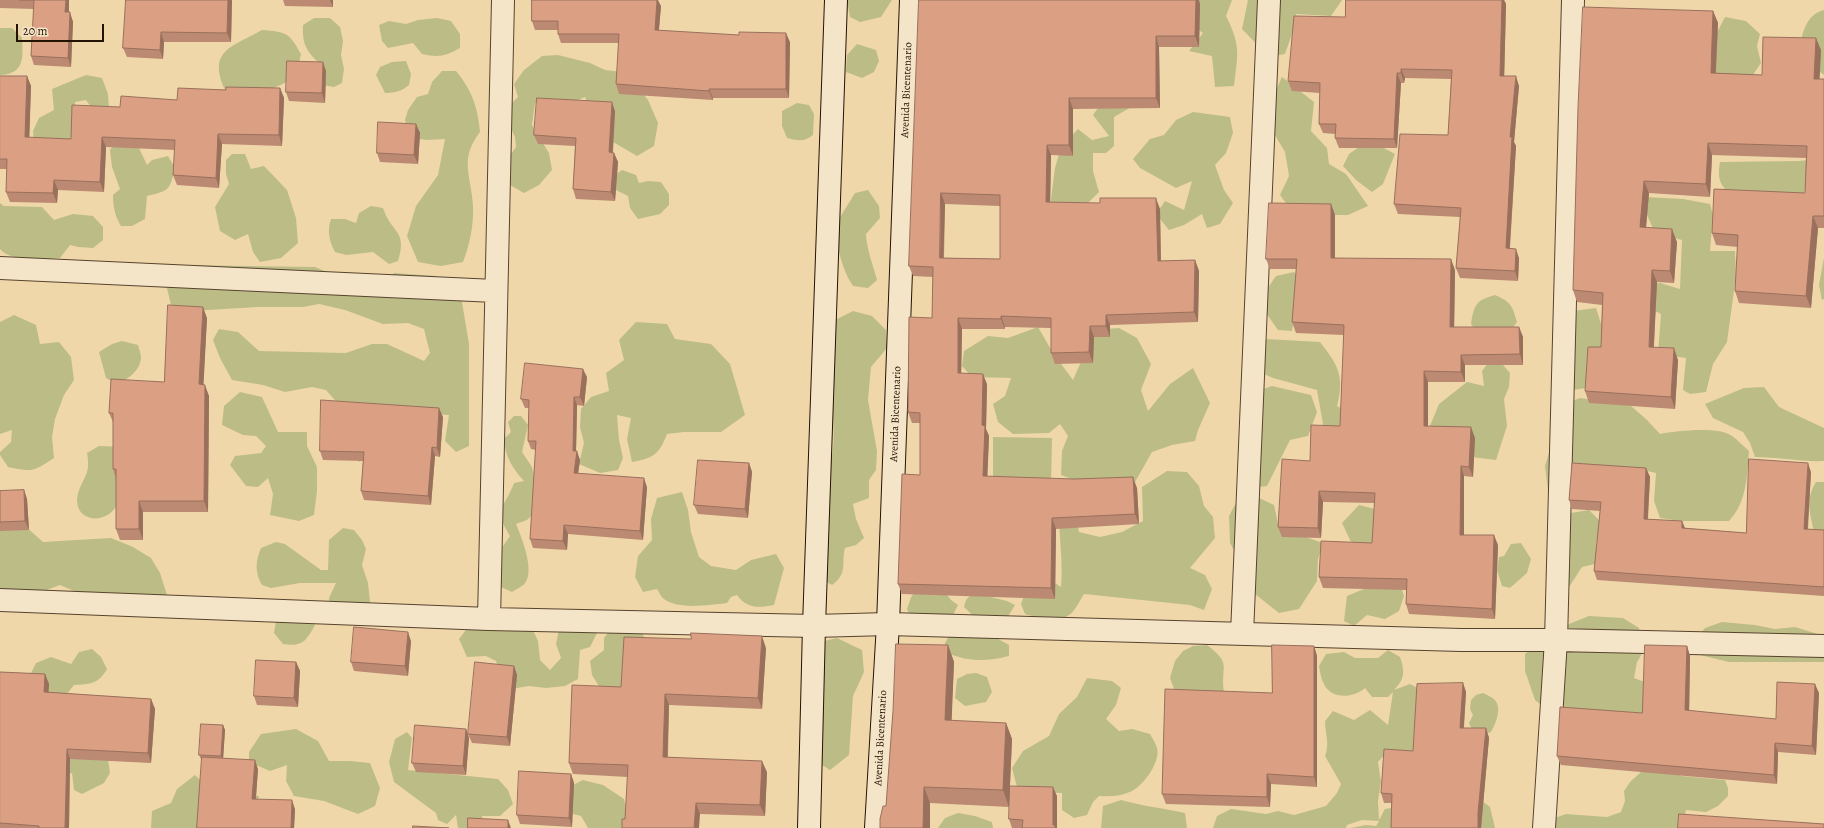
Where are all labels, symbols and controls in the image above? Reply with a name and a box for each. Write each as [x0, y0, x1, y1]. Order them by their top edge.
scale bar [18, 16, 106, 42]
text: 20 m [23, 23, 47, 39]
street label: Avenida Bicentenario [899, 42, 915, 138]
street label: Avenida Bicentenario [888, 366, 904, 462]
street label: Avenida Bicentenario [872, 690, 890, 786]

